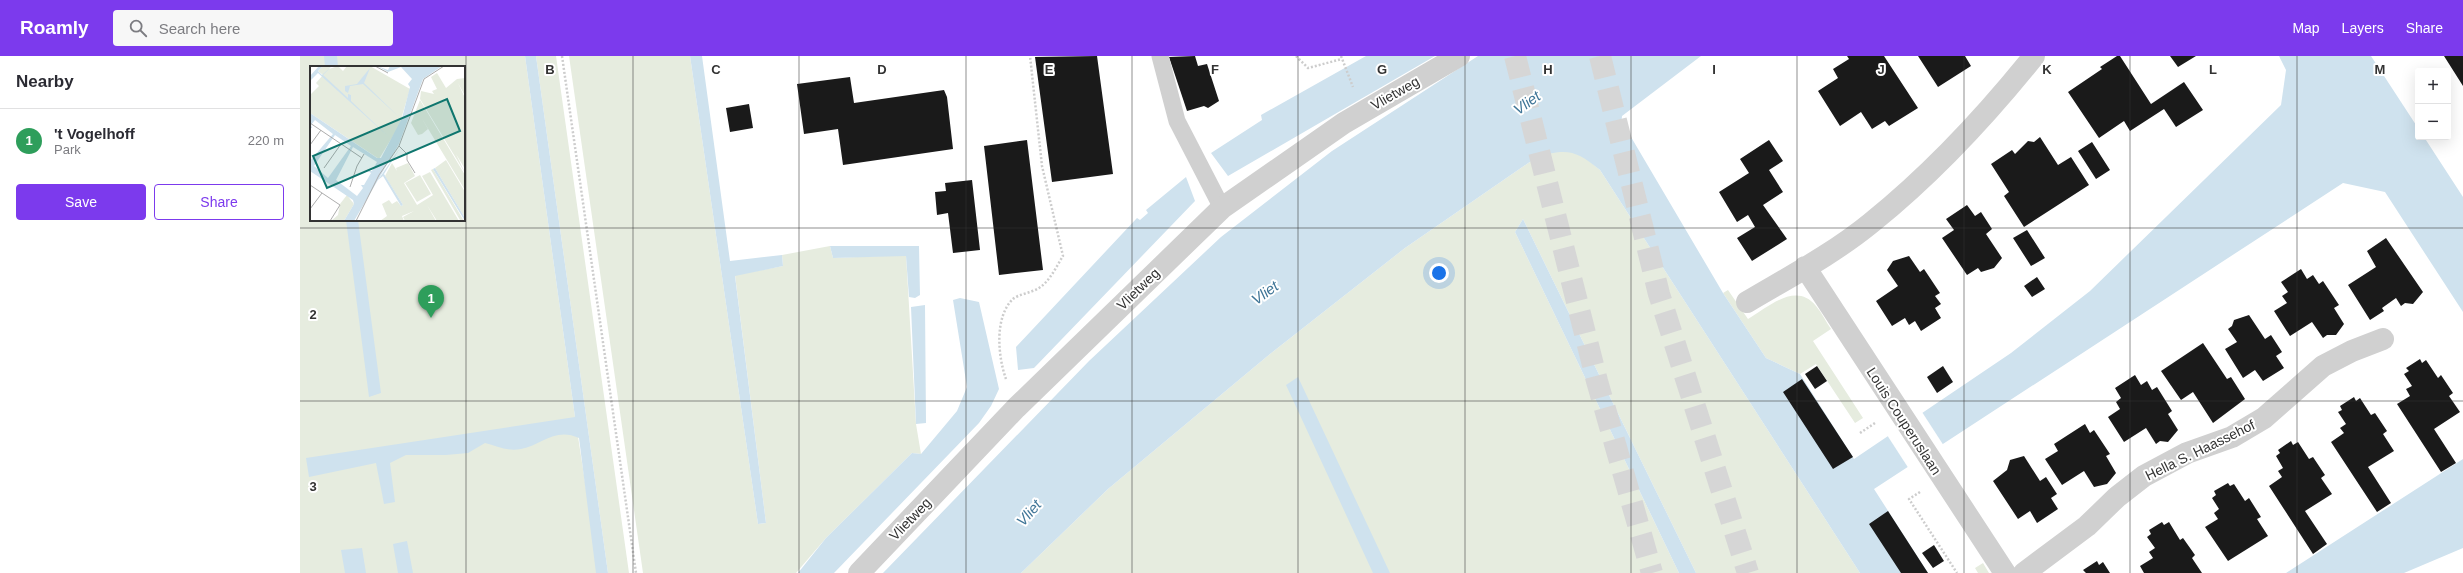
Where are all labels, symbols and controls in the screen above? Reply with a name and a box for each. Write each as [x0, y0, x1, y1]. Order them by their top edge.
search box [113, 10, 393, 46]
text: Roamly [20, 17, 89, 38]
icon: search [127, 17, 149, 39]
text: Search here [159, 20, 240, 37]
text: Map [2292, 20, 2320, 36]
text: Layers [2342, 20, 2384, 36]
text: Share [2406, 20, 2443, 36]
text: B [545, 62, 555, 77]
text: C [711, 62, 721, 77]
text: D [877, 62, 887, 77]
text: E [1045, 62, 1054, 77]
text: F [1211, 62, 1219, 77]
text: G [1377, 62, 1387, 77]
text: H [1543, 62, 1553, 77]
text: I [1712, 62, 1716, 77]
text: J [1877, 62, 1885, 77]
text: K [2042, 62, 2052, 77]
text: L [2209, 62, 2217, 77]
text: M [2375, 62, 2385, 77]
inset map [310, 66, 465, 221]
map controls [2415, 68, 2451, 140]
button: + [2415, 68, 2451, 104]
text: Nearby [16, 72, 74, 91]
street label: Vlietweg [1368, 73, 1422, 113]
water label: Vliet [1510, 87, 1544, 118]
button: − [2415, 104, 2451, 140]
text: 't Vogelhoff [54, 125, 135, 142]
text: 1 [25, 133, 33, 148]
text: 220 m [248, 133, 284, 148]
text: Park [54, 142, 81, 157]
button: Save [16, 184, 146, 220]
button: Share [154, 184, 284, 220]
your location [1429, 263, 1449, 283]
street label: Vlietweg [1113, 265, 1163, 313]
water label: Vliet [1248, 277, 1282, 308]
pin: 1 [418, 285, 444, 318]
text: 2 [309, 307, 317, 322]
street label: Louis Couperuslaan [1863, 364, 1945, 478]
street label: Hella S. Haassehof [2143, 416, 2257, 483]
text: 3 [309, 479, 317, 494]
street label: Vlietweg [886, 494, 934, 544]
water label: Vliet [1013, 495, 1045, 529]

